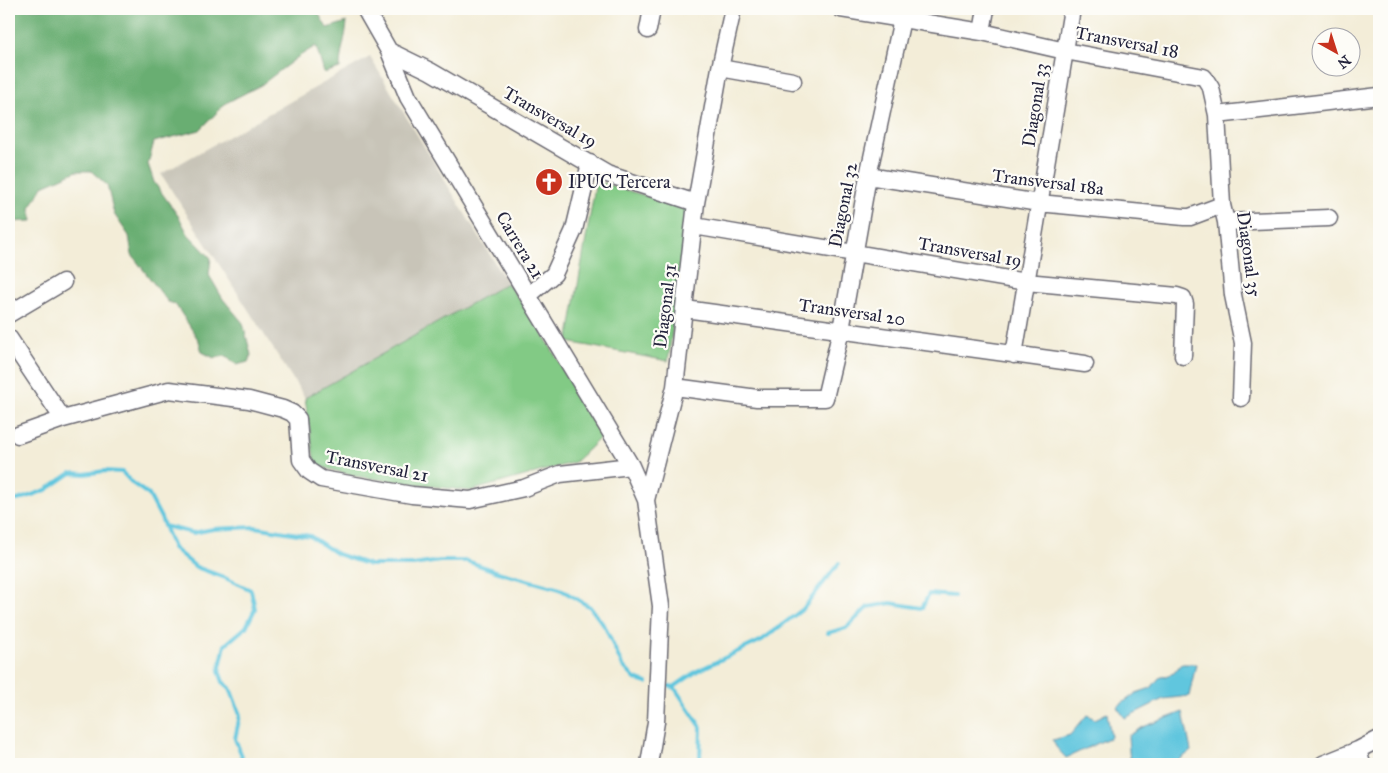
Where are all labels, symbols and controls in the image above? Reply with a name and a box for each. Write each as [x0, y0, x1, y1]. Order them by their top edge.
street label: Transversal 18 [1073, 21, 1181, 63]
north arrow [1310, 28, 1360, 78]
text: N [1334, 51, 1354, 72]
street label: Diagonal 33 [1017, 61, 1053, 149]
street label: Transversal 19 [499, 81, 601, 153]
street label: Diagonal 32 [824, 160, 863, 250]
street label: Transversal 18a [991, 164, 1106, 200]
church icon: IPUC Tercera [534, 167, 564, 197]
place label: IPUC Tercera [568, 171, 671, 193]
street label: Carrera 21 [491, 207, 549, 283]
street label: Diagonal 35 [1231, 210, 1266, 299]
street label: Transversal 19 [916, 232, 1024, 272]
street label: Diagonal 31 [649, 263, 682, 350]
street label: Transversal 20 [797, 294, 907, 330]
street label: Transversal 21 [324, 445, 430, 487]

